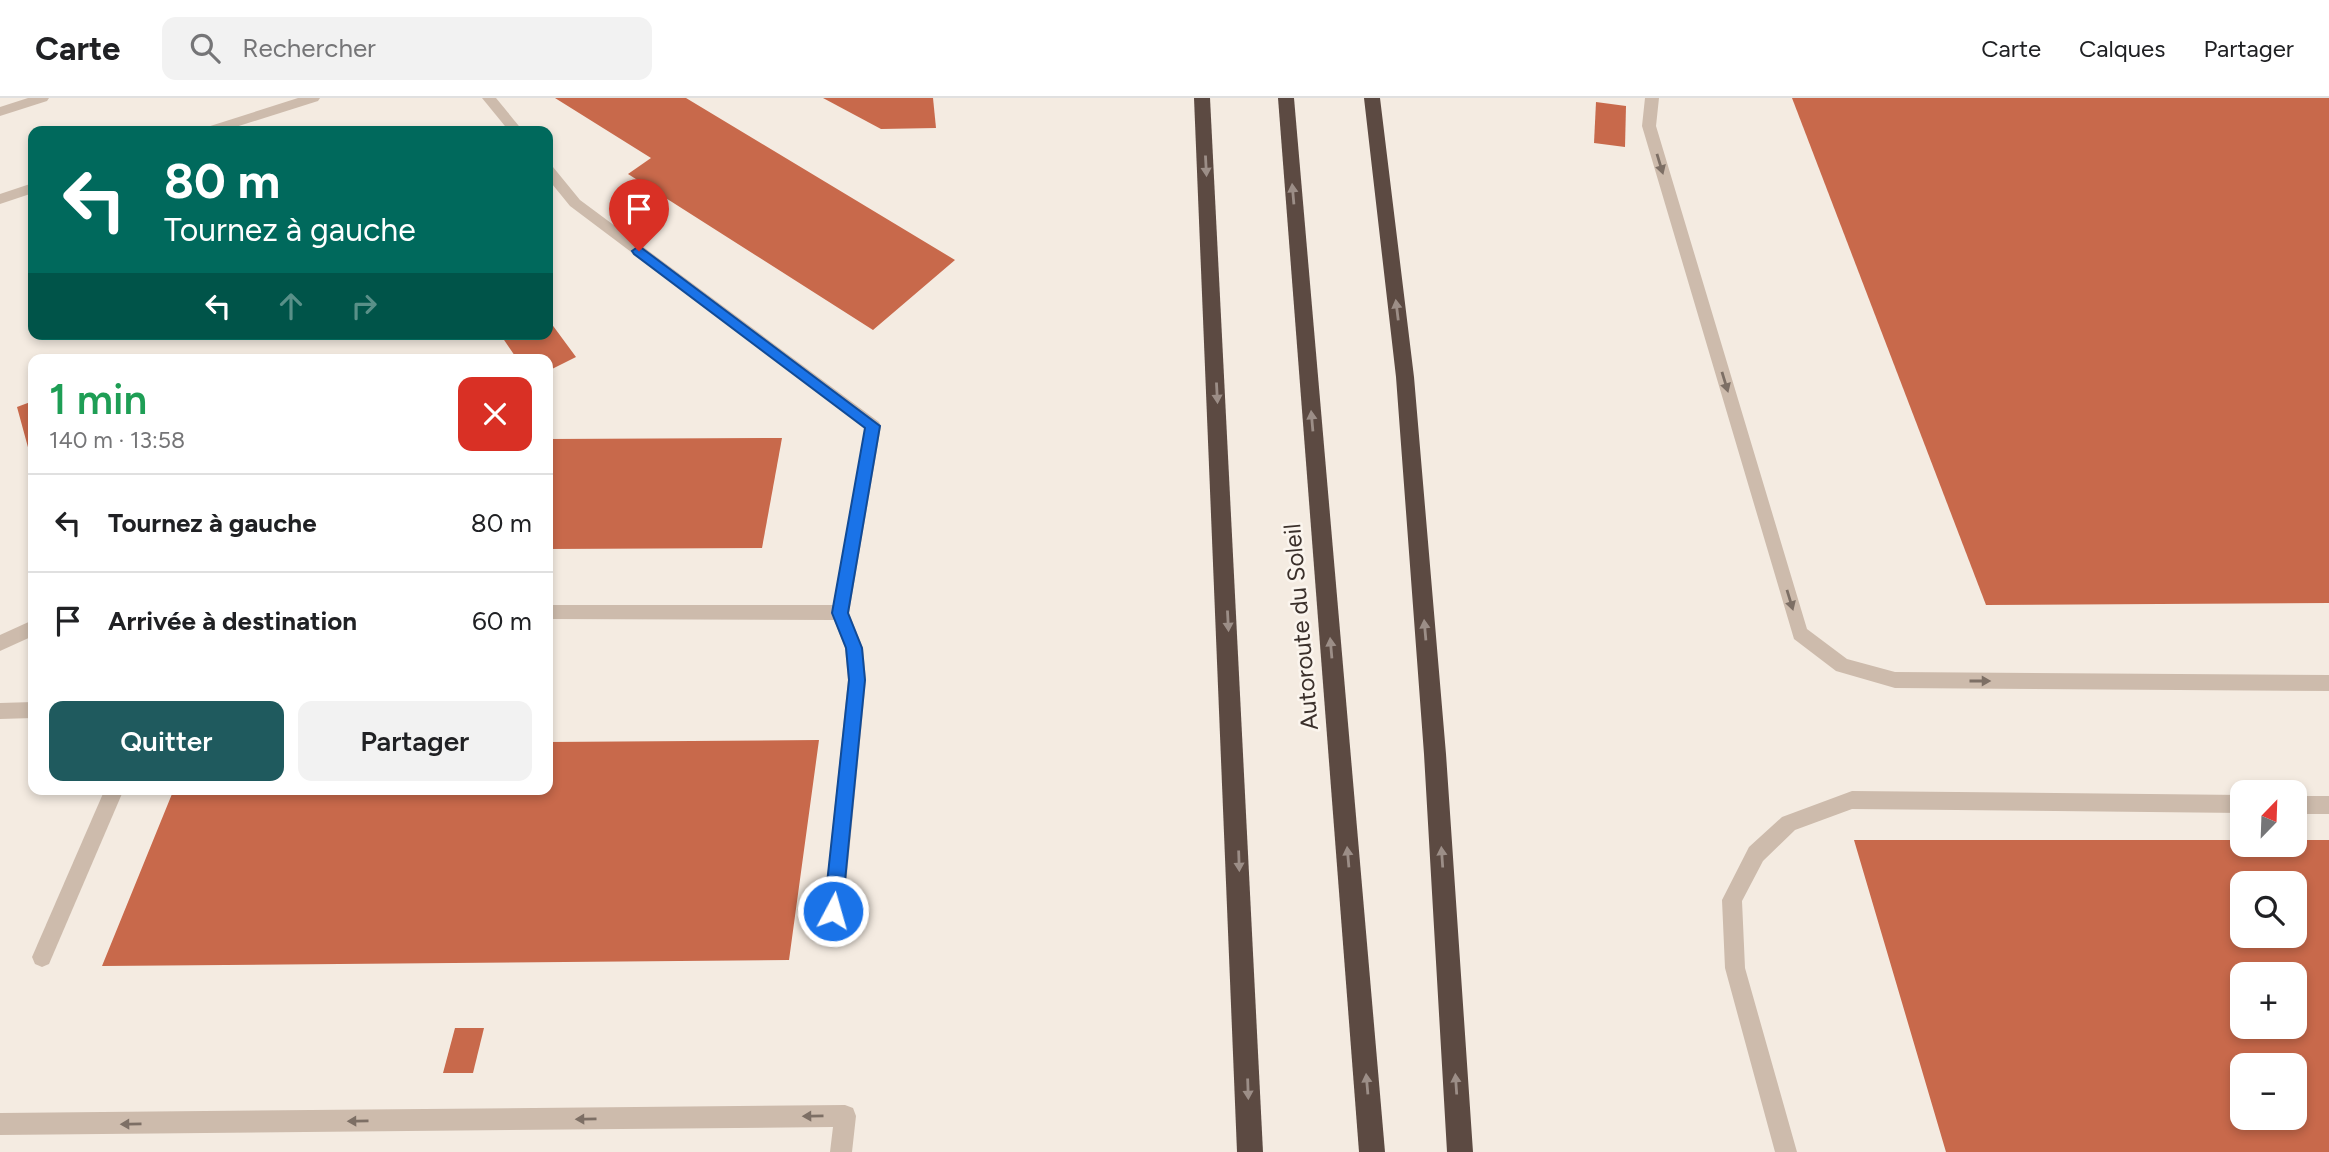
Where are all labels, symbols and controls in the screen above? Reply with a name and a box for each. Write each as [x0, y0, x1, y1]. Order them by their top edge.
search box [162, 17, 652, 80]
text: Carte [35, 29, 120, 68]
icon: search [186, 29, 224, 67]
text: Rechercher [242, 32, 376, 64]
text: Carte [1981, 34, 2041, 63]
text: Calques [2079, 34, 2165, 63]
text: Partager [2203, 34, 2294, 63]
text: 80 m [164, 151, 280, 210]
icon: left [49, 154, 140, 245]
one-way arrow [1656, 154, 1666, 175]
one-way arrow [1200, 155, 1211, 177]
pin [609, 179, 669, 251]
one-way arrow [1287, 183, 1298, 205]
icon: arrive [620, 190, 658, 228]
text: Tournez à gauche [164, 211, 416, 249]
icon: left [199, 287, 237, 325]
icon: ahead [272, 287, 310, 325]
icon: right [345, 287, 383, 325]
one-way arrow [1391, 299, 1402, 321]
one-way arrow [1721, 372, 1731, 393]
text: 1 min [49, 374, 147, 425]
button: close [458, 377, 532, 451]
one-way arrow [1211, 383, 1222, 405]
one-way arrow [1306, 410, 1317, 432]
text: 140 m · 13:58 [49, 426, 185, 454]
icon: left [49, 504, 87, 542]
text: Tournez à gauche [108, 507, 317, 539]
text: 80 m [471, 507, 532, 539]
street label: Autoroute du Soleil [1277, 523, 1324, 732]
one-way arrow [1786, 590, 1796, 611]
icon: arrive [49, 602, 87, 640]
text: Arrivée à destination [108, 605, 357, 637]
text: 60 m [472, 605, 532, 637]
one-way arrow [1222, 610, 1233, 632]
one-way arrow [1419, 619, 1430, 641]
one-way arrow [1325, 637, 1336, 659]
one-way arrow [1970, 675, 1992, 687]
button: Quitter [49, 701, 284, 781]
button: Partager [298, 701, 532, 781]
north arrow [2230, 780, 2306, 858]
map controls [2230, 780, 2307, 1130]
one-way arrow [1342, 846, 1353, 868]
one-way arrow [1436, 846, 1447, 868]
one-way arrow [1233, 850, 1244, 872]
button: search [2230, 871, 2307, 948]
position arrow [796, 874, 870, 948]
button: + [2230, 962, 2307, 1039]
button: − [2230, 1053, 2307, 1130]
one-way arrow [1361, 1073, 1372, 1095]
one-way arrow [1450, 1073, 1461, 1095]
one-way arrow [1242, 1078, 1253, 1100]
one-way arrow [802, 1110, 824, 1122]
one-way arrow [574, 1113, 596, 1125]
one-way arrow [347, 1116, 369, 1127]
one-way arrow [119, 1118, 141, 1130]

